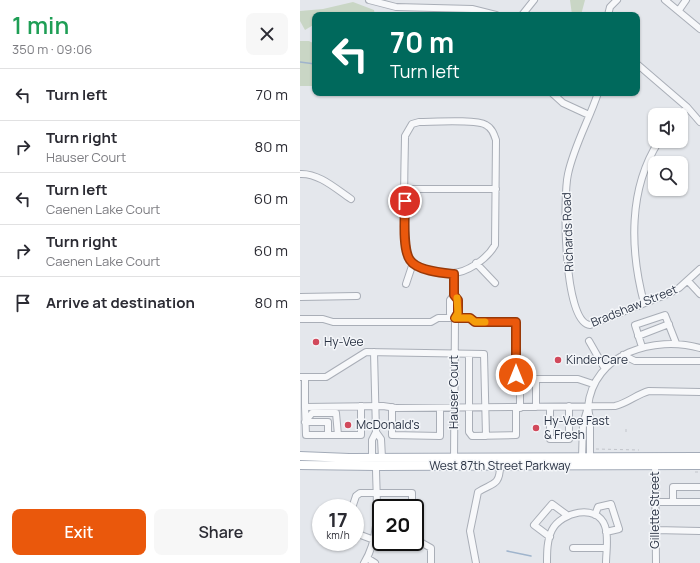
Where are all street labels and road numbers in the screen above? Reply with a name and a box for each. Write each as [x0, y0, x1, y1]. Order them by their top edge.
street label: Richards Road [558, 192, 577, 272]
street label: Bradshaw Street [588, 280, 680, 331]
street label: Hauser Court [445, 355, 462, 429]
street label: West 87th Street Parkway [429, 457, 571, 474]
street label: Gillette Street [646, 471, 663, 549]

